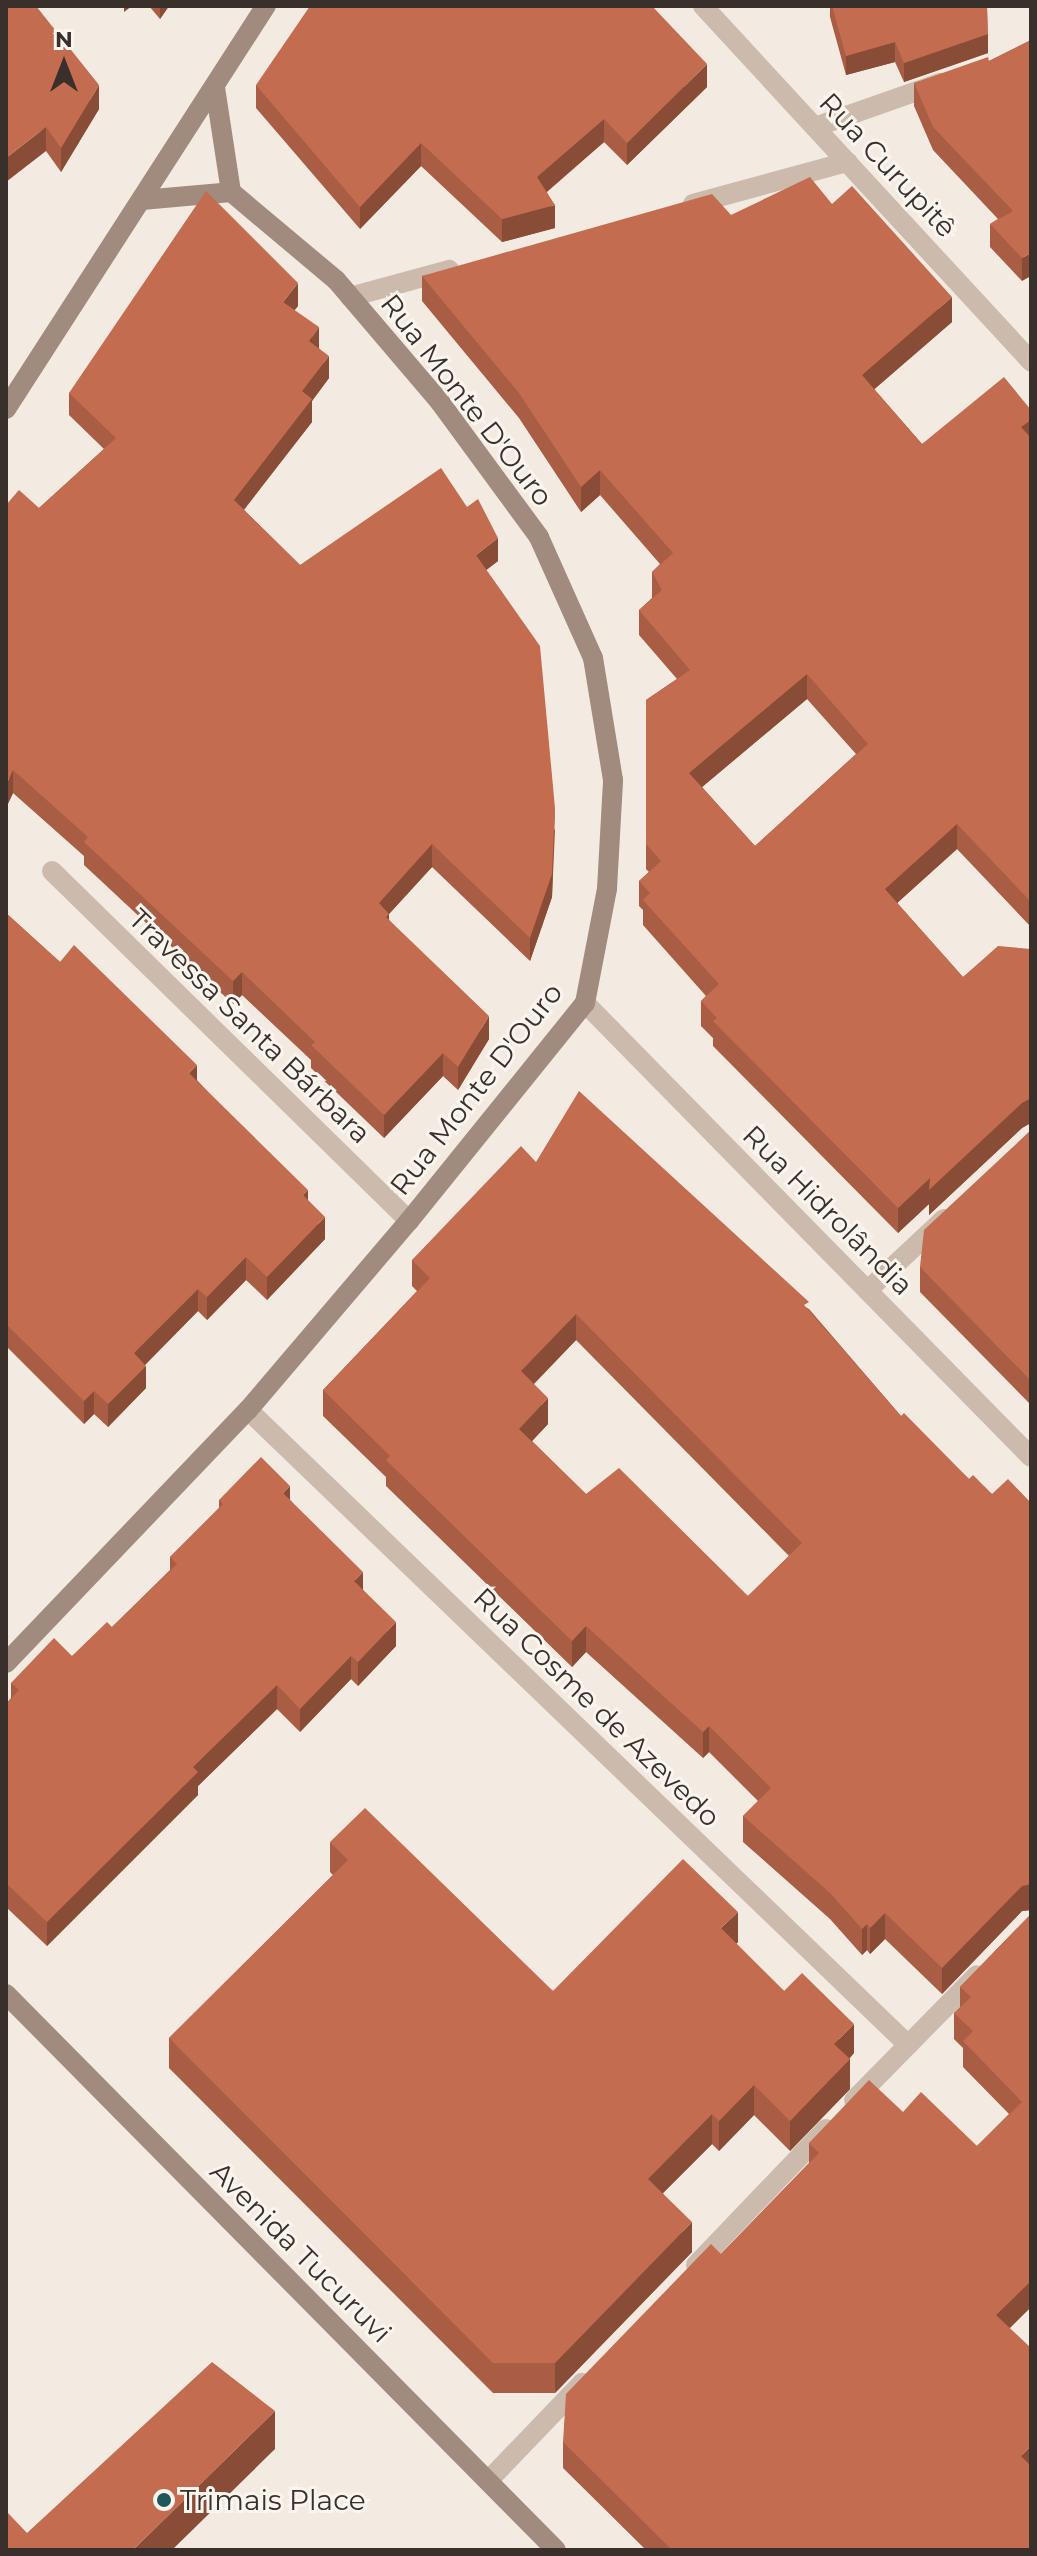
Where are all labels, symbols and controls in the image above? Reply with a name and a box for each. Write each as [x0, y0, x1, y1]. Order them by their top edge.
north arrow [24, 24, 104, 104]
text: N [55, 26, 73, 53]
street label: Rua Curupitê [813, 86, 963, 244]
street label: Rua Monte D'Ouro [374, 287, 560, 513]
street label: Travessa Santa Bárbara [122, 902, 378, 1150]
street label: Rua Monte D'Ouro [383, 976, 569, 1202]
street label: Rua Hidrolândia [736, 1118, 920, 1302]
street label: Rua Cosme de Azevedo [467, 1580, 727, 1834]
street label: Avenida Tucuruvi [204, 2155, 398, 2349]
place label: Trimais Place [180, 2483, 366, 2517]
marker: Trimais Place [155, 2491, 173, 2509]

